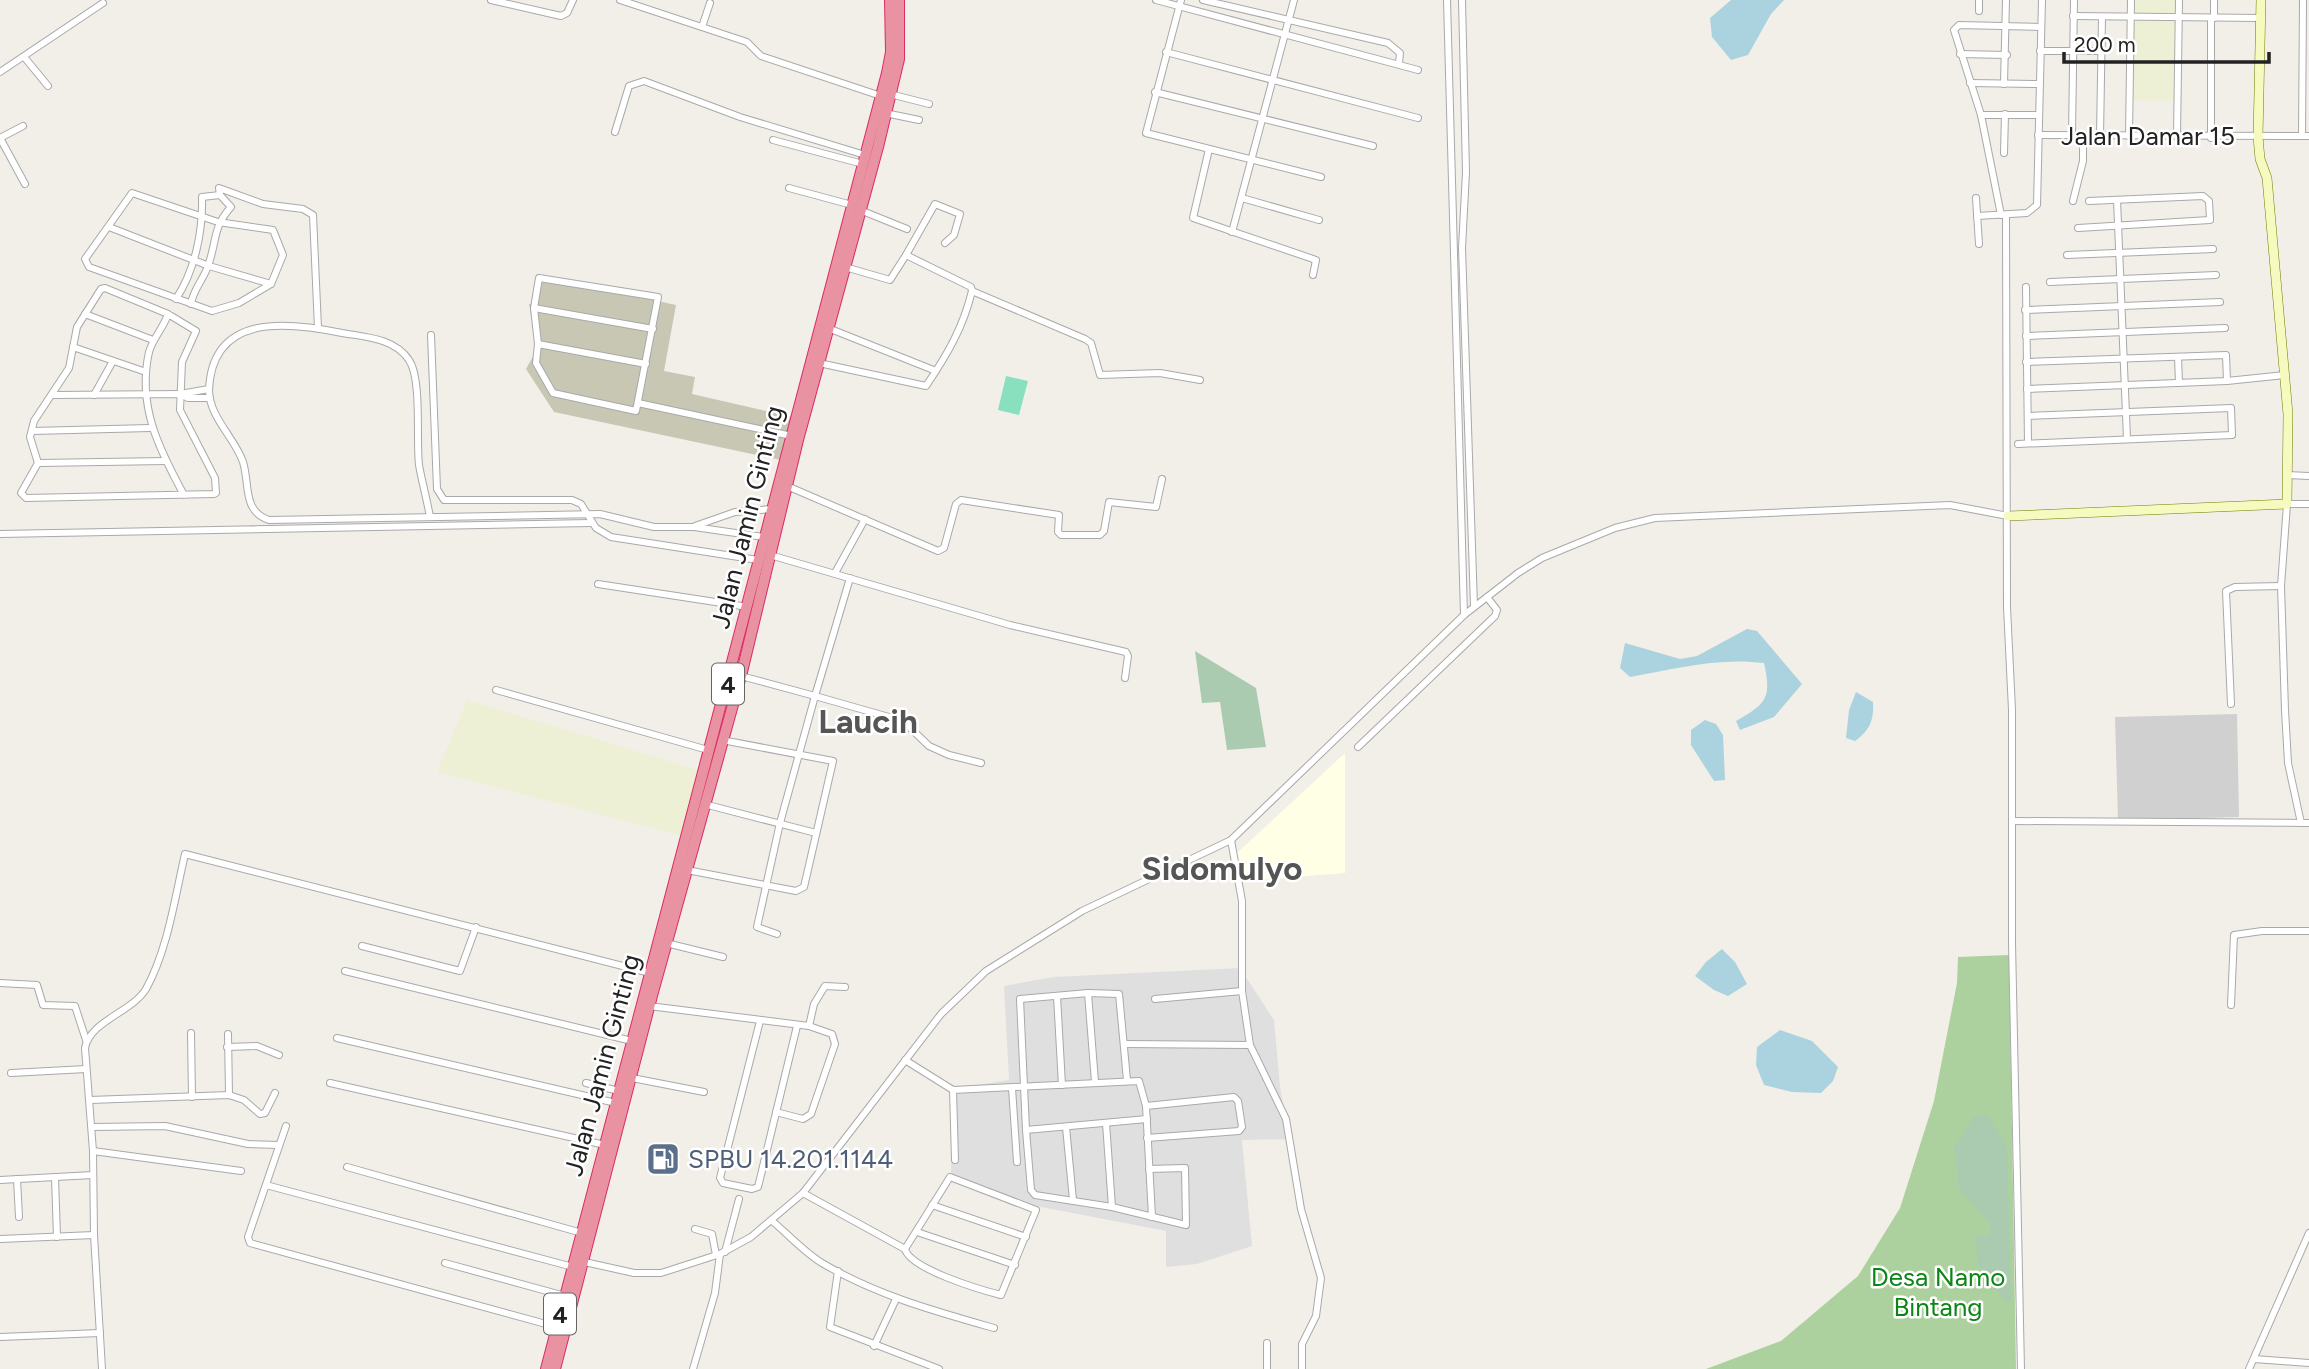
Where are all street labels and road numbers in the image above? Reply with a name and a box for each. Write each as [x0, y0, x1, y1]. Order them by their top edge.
street label: Jalan Damar 15 [2061, 120, 2235, 152]
street label: Jalan Jamin Ginting [704, 402, 790, 632]
road number: 4 [712, 664, 744, 704]
street label: Jalan Jamin Ginting [557, 951, 647, 1179]
road number: 4 [544, 1294, 576, 1334]

